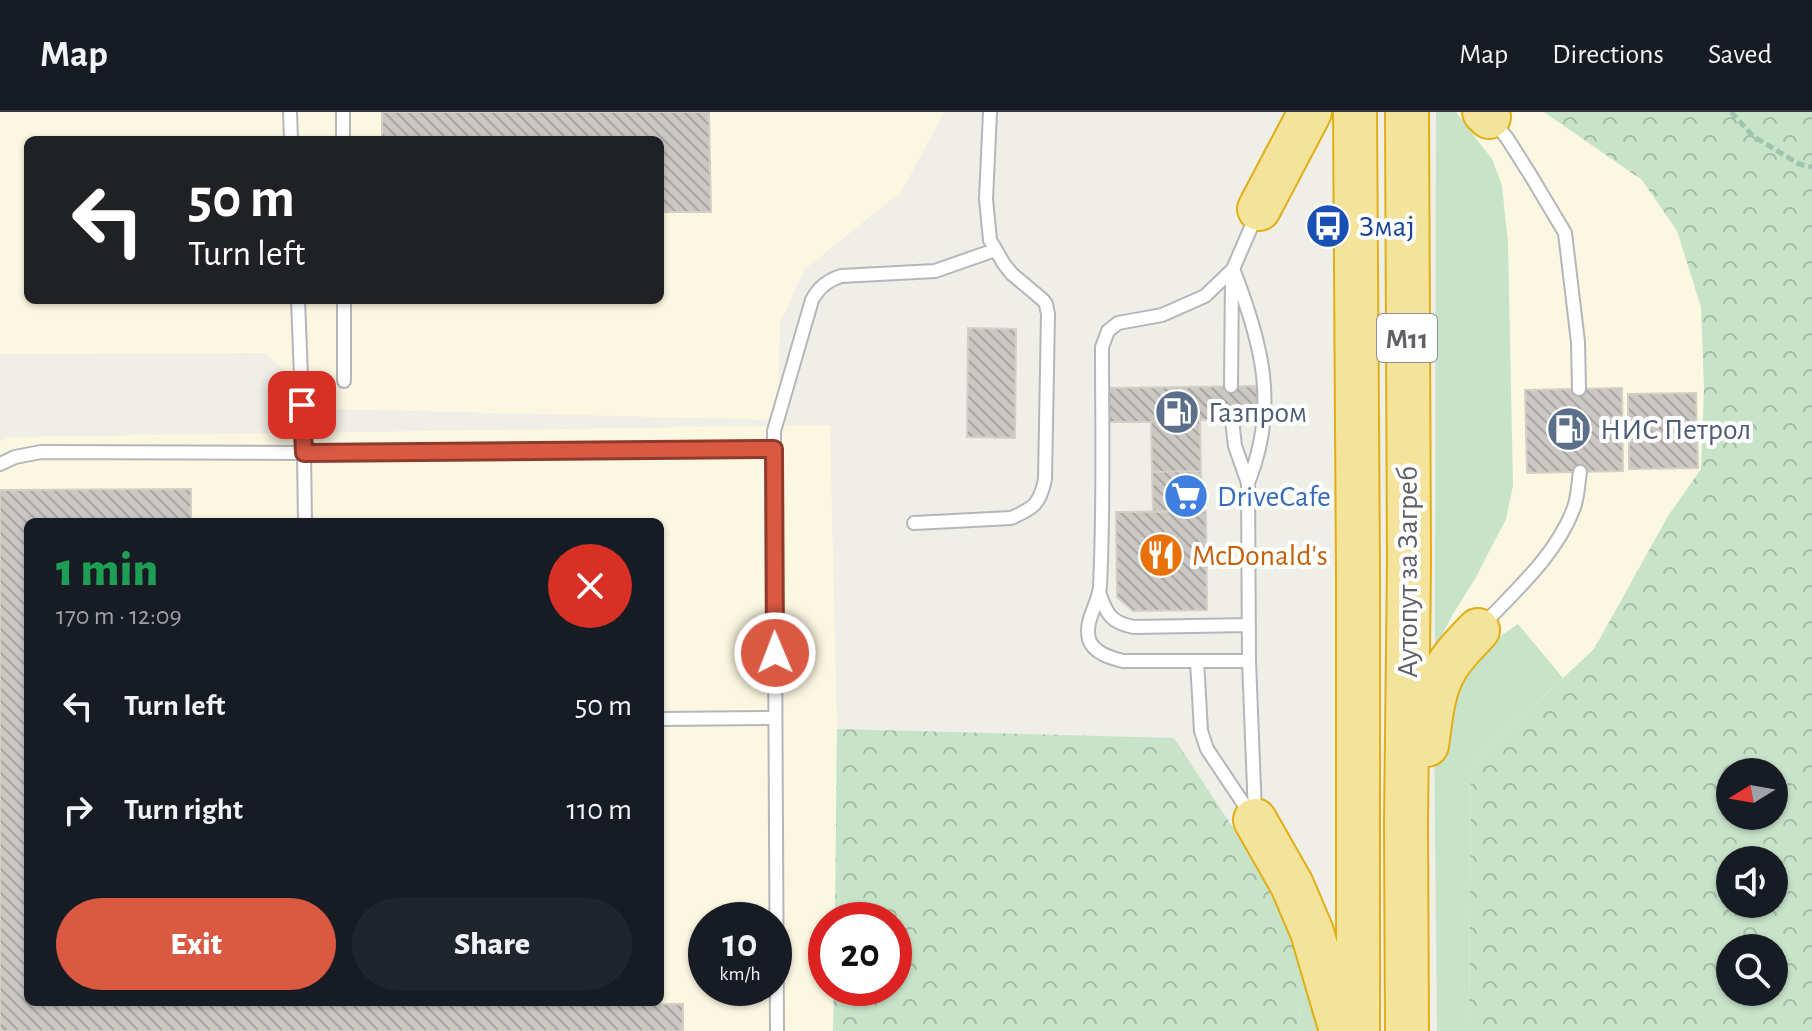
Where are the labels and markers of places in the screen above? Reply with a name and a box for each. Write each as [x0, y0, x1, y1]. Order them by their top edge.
bus stop icon: Змај [1304, 202, 1352, 250]
place label: Змај [1359, 212, 1415, 242]
pin [268, 371, 336, 439]
fuel station icon: Газпром [1153, 388, 1201, 436]
place label: Газпром [1208, 398, 1307, 428]
fuel station icon: НИС Петрол [1545, 405, 1593, 453]
place label: НИС Петрол [1600, 415, 1751, 445]
supermarket icon: DriveCafe [1162, 472, 1210, 520]
place label: DriveCafe [1217, 482, 1331, 512]
restaurant icon: McDonald's [1137, 531, 1185, 579]
place label: McDonald's [1192, 541, 1328, 571]

